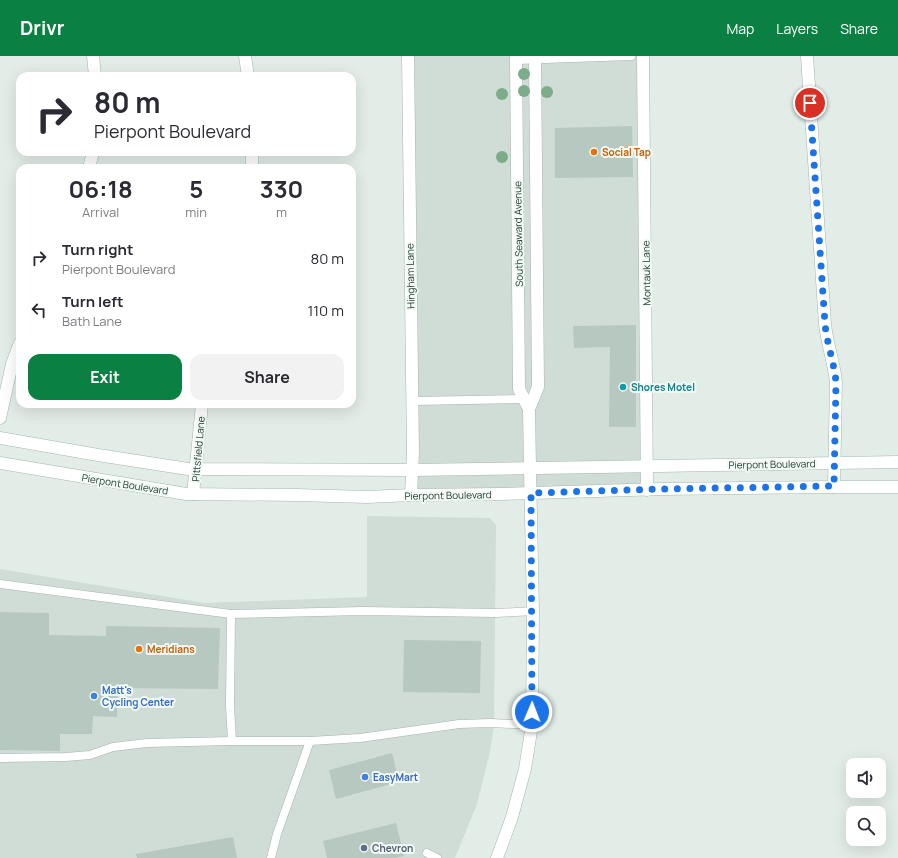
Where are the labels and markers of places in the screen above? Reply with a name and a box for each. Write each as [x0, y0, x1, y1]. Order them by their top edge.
pin [793, 86, 827, 120]
place label: Social Tap [602, 145, 651, 159]
marker: Social Tap [589, 147, 599, 157]
place label: Shores Motel [631, 380, 695, 394]
marker: Shores Motel [618, 382, 628, 392]
place label: Meridians [147, 642, 195, 656]
marker: Meridians [134, 644, 144, 654]
place label: Matt's Cycling Center [102, 683, 174, 709]
marker: Matt's Cycling Center [89, 691, 99, 701]
place label: EasyMart [373, 770, 418, 784]
marker: EasyMart [360, 772, 370, 782]
place label: Chevron [372, 841, 413, 855]
marker: Chevron [359, 843, 369, 853]

